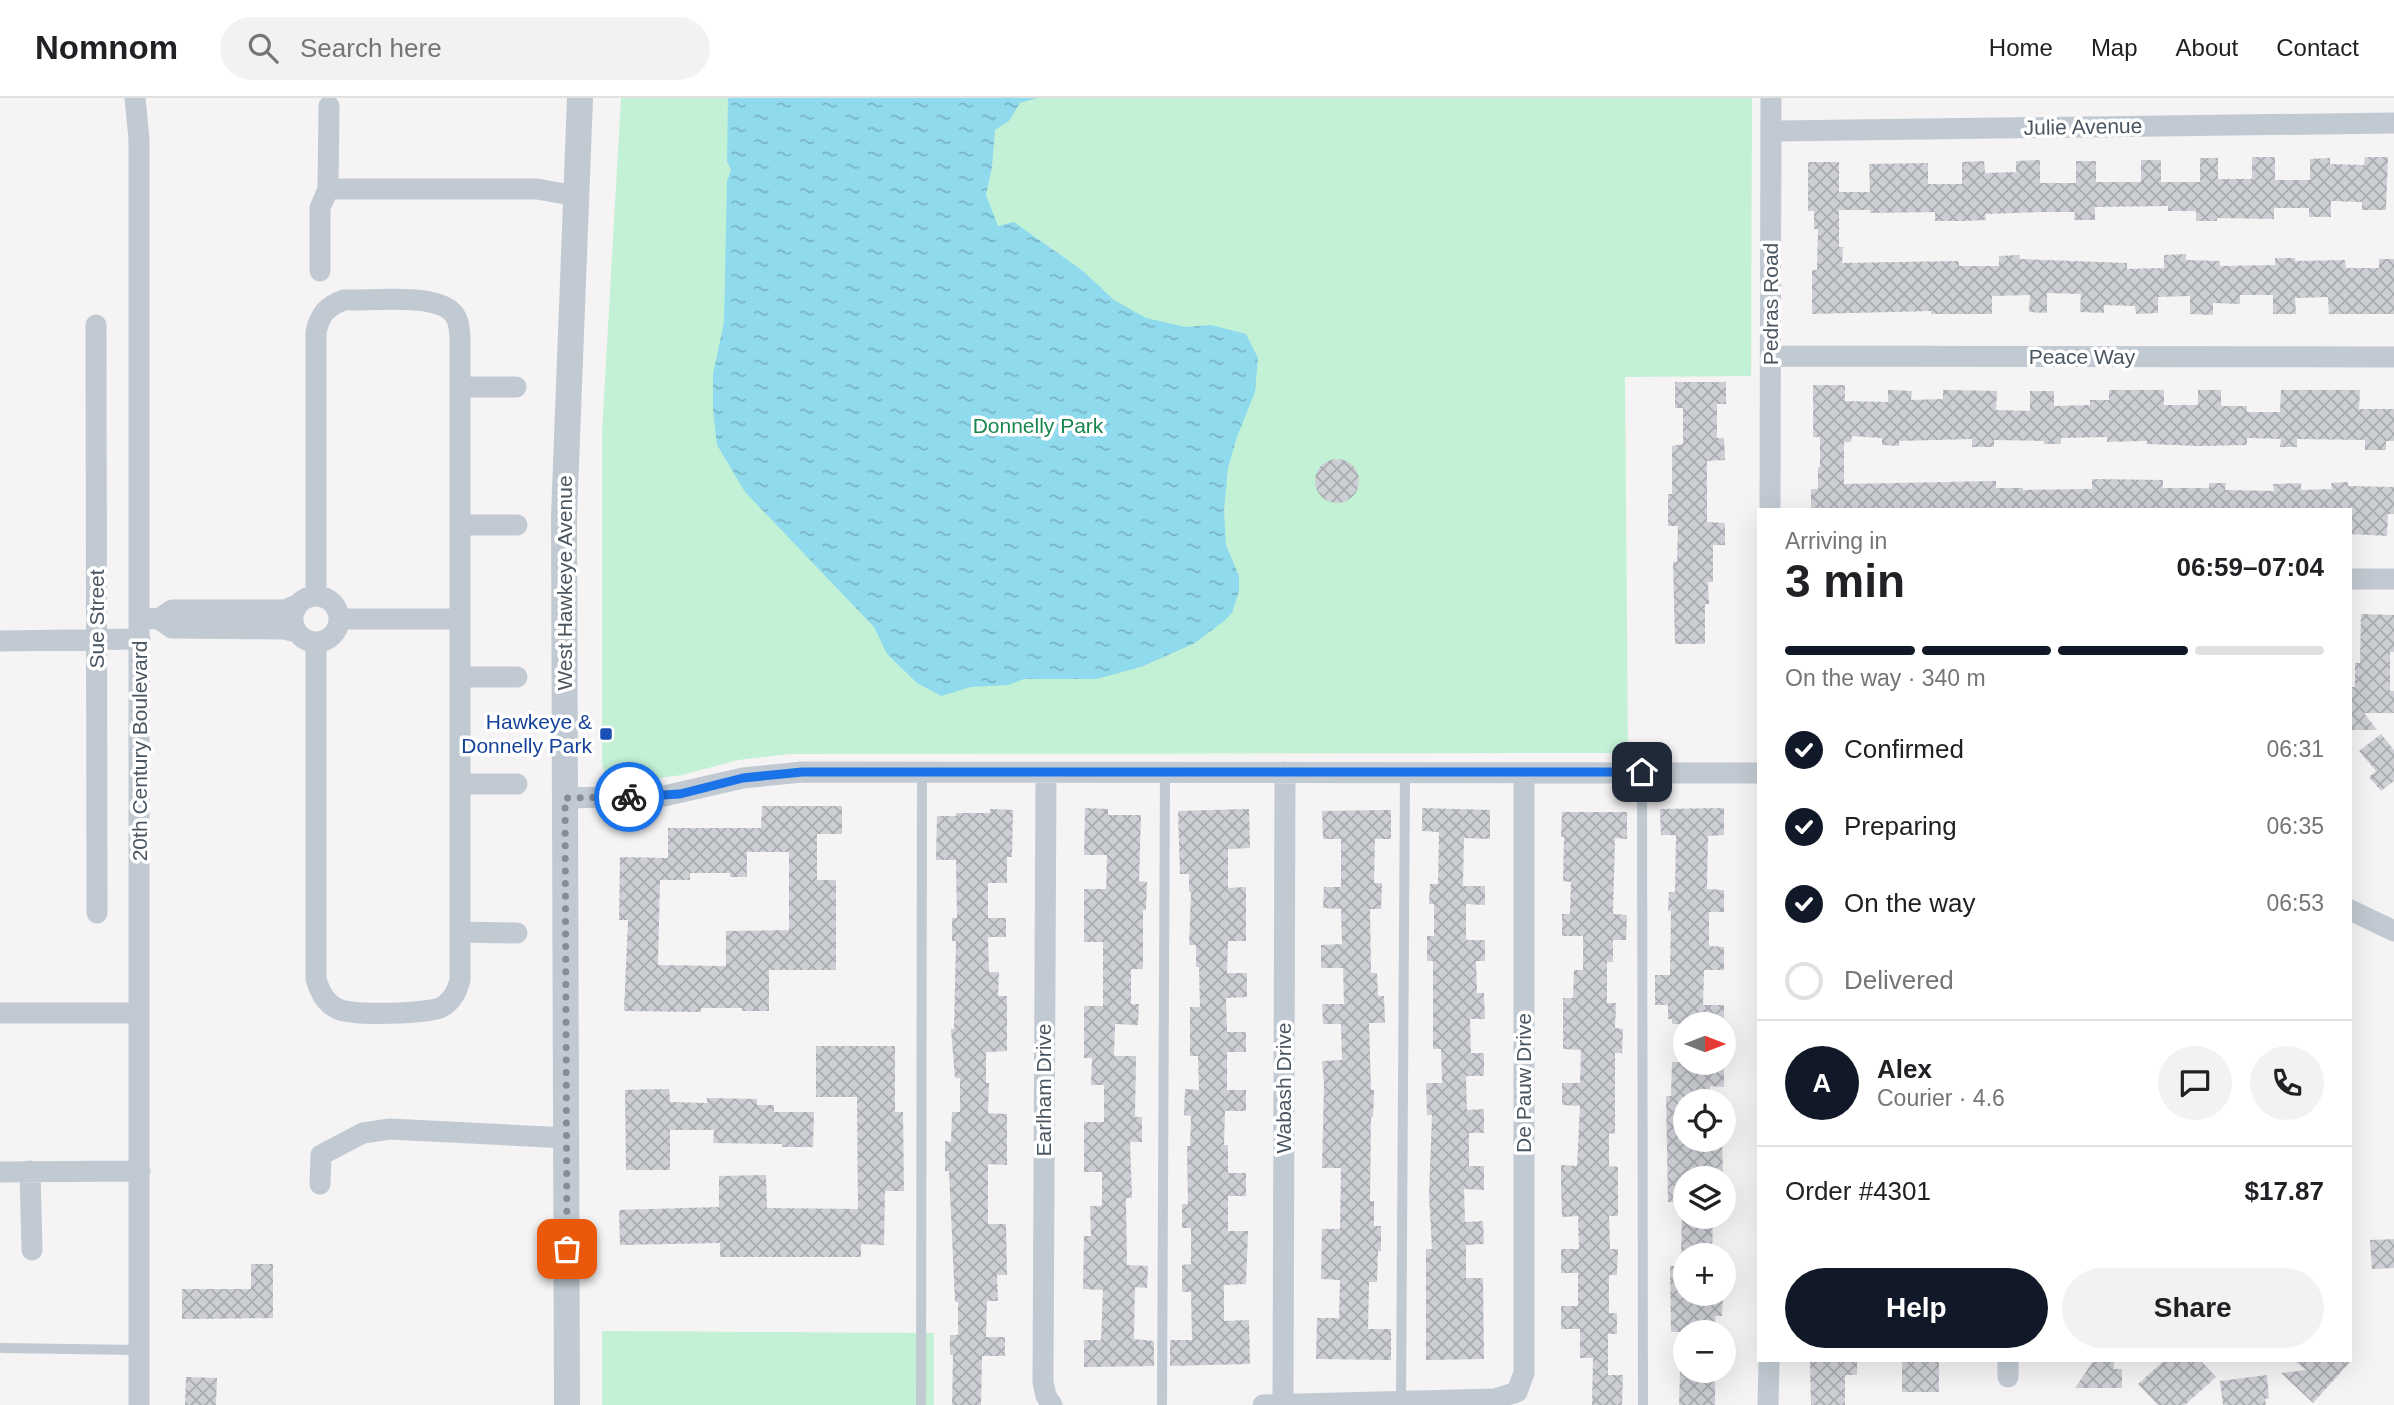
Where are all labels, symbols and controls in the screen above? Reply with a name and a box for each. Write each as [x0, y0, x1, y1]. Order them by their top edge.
search box [220, 17, 710, 80]
text: Nomnom [35, 29, 178, 66]
icon: search [244, 29, 282, 67]
text: Search here [300, 33, 442, 63]
text: Home [1989, 34, 2053, 61]
text: Map [2091, 34, 2138, 61]
text: About [2176, 34, 2238, 61]
text: Contact [2276, 34, 2359, 61]
street label: Julie Avenue [2023, 114, 2143, 139]
street label: Pedras Road [1759, 243, 1782, 365]
street label: Peace Way [2029, 345, 2136, 368]
park label: Donnelly Park [973, 414, 1104, 437]
street label: West Hawkeye Avenue [553, 475, 576, 691]
text: Arriving in [1785, 528, 1887, 554]
text: 06:59–07:04 [2177, 552, 2324, 582]
text: 3 min [1785, 555, 1905, 607]
street label: Sue Street [85, 569, 108, 669]
street label: 20th Century Boulevard [128, 641, 151, 861]
text: On the way · 340 m [1785, 665, 1986, 691]
place label: Hawkeye & Donnelly Park [461, 710, 592, 757]
marker: Hawkeye & Donnelly Park [598, 726, 614, 742]
icon: check [1785, 731, 1823, 769]
text: Confirmed [1844, 734, 1964, 764]
text: 06:31 [2266, 736, 2324, 762]
pin [1612, 742, 1672, 802]
icon: home [1623, 753, 1661, 791]
courier [594, 762, 664, 832]
icon: bike [610, 778, 648, 816]
icon: check [1785, 808, 1823, 846]
text: Preparing [1844, 811, 1957, 841]
text: 06:35 [2266, 813, 2324, 839]
icon: check [1785, 885, 1823, 923]
text: On the way [1844, 888, 1976, 918]
text: 06:53 [2266, 890, 2324, 916]
text: Delivered [1844, 965, 1954, 995]
north arrow [1673, 1012, 1736, 1074]
map controls [1673, 1012, 1736, 1383]
street label: De Pauw Drive [1512, 1013, 1535, 1153]
street label: Wabash Drive [1272, 1022, 1295, 1154]
street label: Earlham Drive [1032, 1023, 1055, 1157]
button: chat [2158, 1046, 2232, 1120]
button: phone [2250, 1046, 2324, 1120]
text: Alex [1877, 1054, 1932, 1084]
text: A [1813, 1068, 1831, 1098]
text: Courier · 4.6 [1877, 1085, 2005, 1111]
button: locate [1673, 1089, 1736, 1152]
button: layers [1673, 1166, 1736, 1229]
text: Order #4301 [1785, 1176, 1931, 1206]
text: $17.87 [2244, 1176, 2324, 1206]
pin [537, 1219, 597, 1279]
icon: bag [548, 1230, 586, 1268]
button: + [1673, 1243, 1736, 1306]
button: Help [1785, 1268, 2048, 1348]
button: Share [2062, 1268, 2324, 1348]
button: − [1673, 1320, 1736, 1383]

